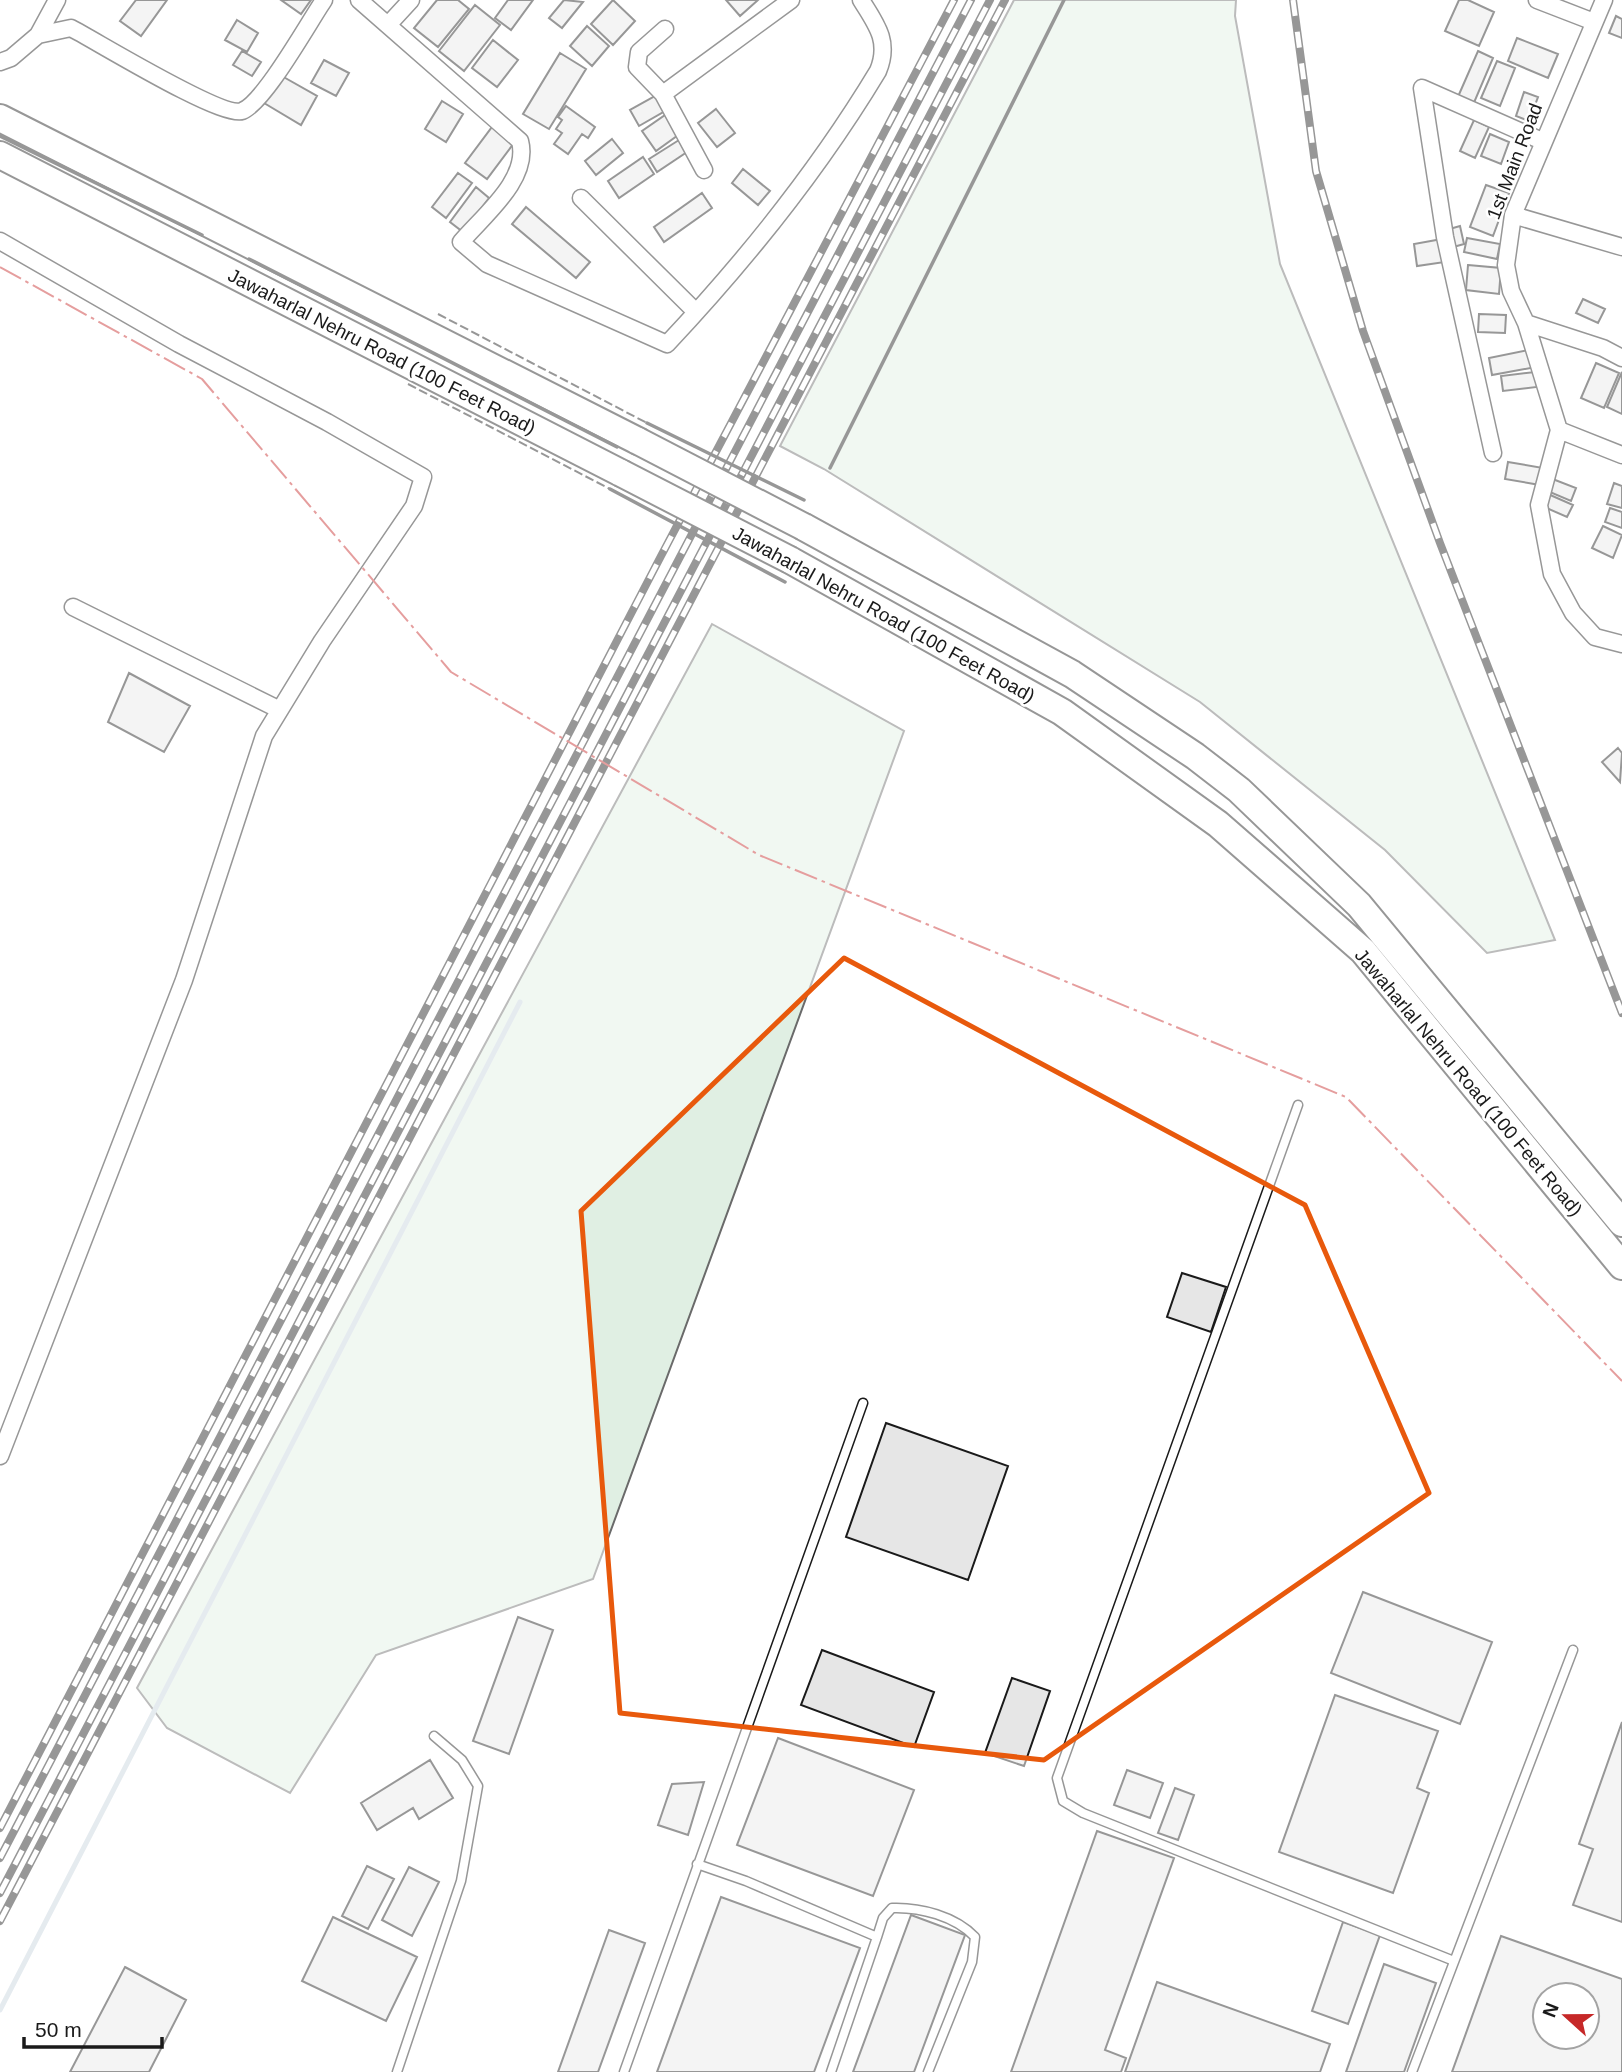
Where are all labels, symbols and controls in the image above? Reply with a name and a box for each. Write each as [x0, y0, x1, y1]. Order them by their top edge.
street label: 1st Main Road [1483, 100, 1546, 222]
street label: Jawaharlal Nehru Road (100 Feet Road) [225, 264, 539, 438]
street label: Jawaharlal Nehru Road (100 Feet Road) [729, 522, 1038, 707]
street label: Jawaharlal Nehru Road (100 Feet Road) [1351, 945, 1587, 1220]
north arrow [1531, 1981, 1601, 2051]
text: N [1538, 2000, 1563, 2020]
scale bar [24, 2006, 163, 2050]
text: 50 m [35, 2018, 82, 2041]

